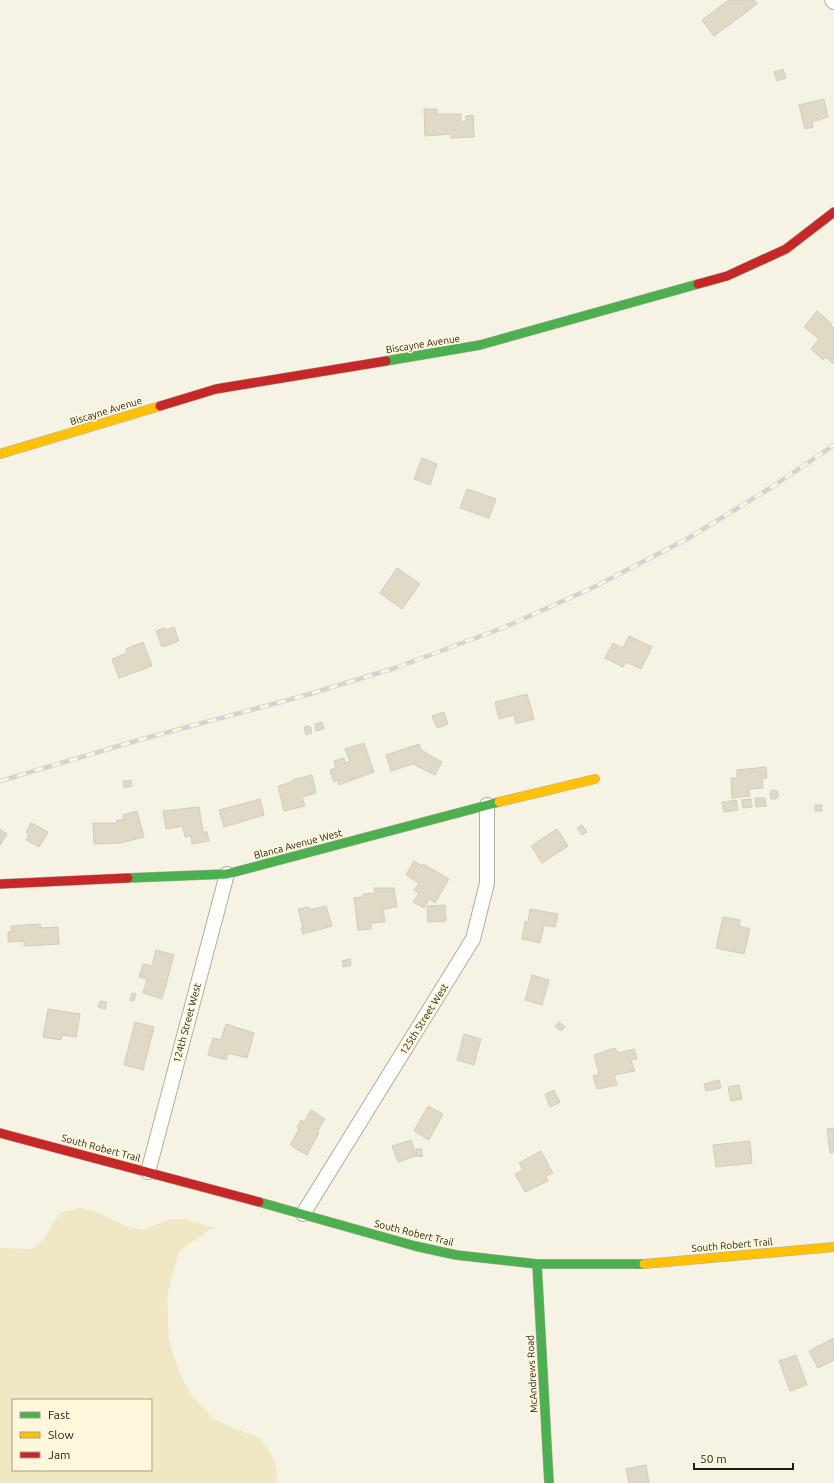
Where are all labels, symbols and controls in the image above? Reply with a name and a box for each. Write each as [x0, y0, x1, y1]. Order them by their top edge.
street label: Biscayne Avenue [385, 333, 461, 355]
street label: Biscayne Avenue [69, 395, 143, 427]
street label: Blanca Avenue West [253, 827, 343, 861]
street label: 125th Street West [398, 981, 450, 1057]
street label: 124th Street West [171, 982, 203, 1064]
street label: South Robert Trail [60, 1132, 142, 1164]
street label: South Robert Trail [373, 1218, 455, 1248]
street label: South Robert Trail [691, 1236, 773, 1254]
street label: McAndrews Road [524, 1335, 540, 1413]
legend [12, 1399, 152, 1471]
text: Fast [48, 1408, 70, 1421]
text: Slow [48, 1428, 74, 1441]
scale bar [694, 1445, 793, 1471]
text: Jam [48, 1448, 70, 1461]
text: 50 m [700, 1452, 727, 1465]

